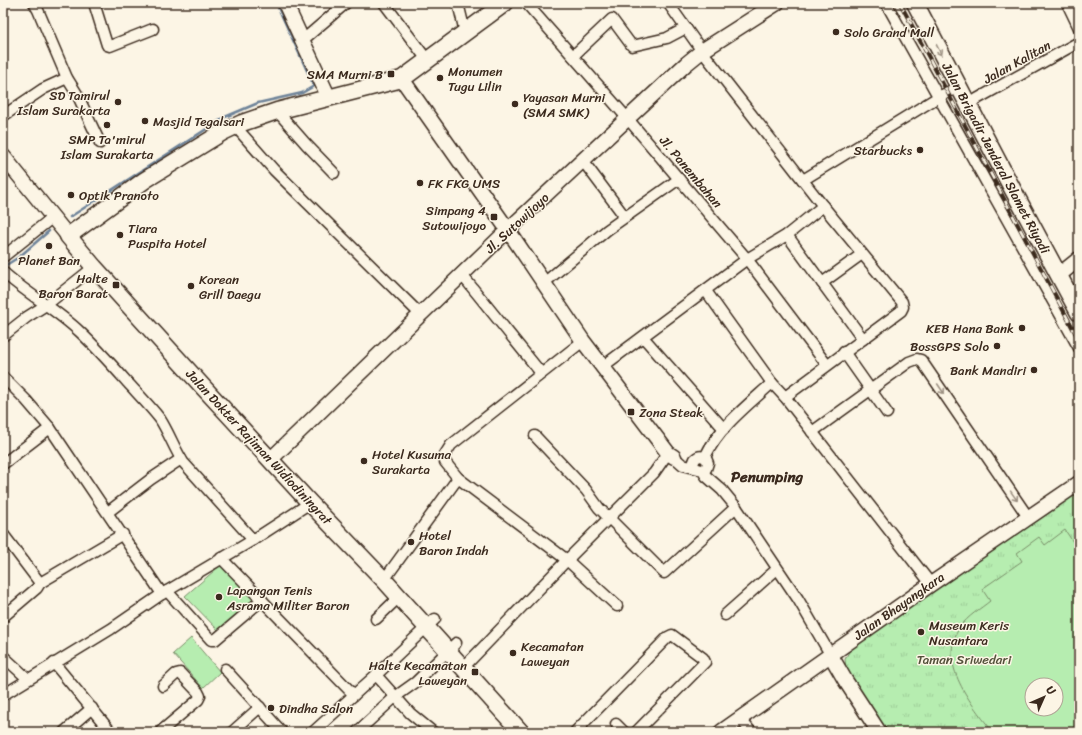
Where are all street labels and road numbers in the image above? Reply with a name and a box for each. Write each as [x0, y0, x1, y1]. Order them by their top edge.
street label: Jalan Kalitan [978, 34, 1055, 91]
street label: Jalan Brigadir Jenderal Slamet Riyadi [935, 57, 1057, 258]
street label: Jl. Panembahan [653, 130, 728, 213]
street label: Jl. Sutowijoyo [479, 187, 555, 260]
street label: Jalan Dokter Rajiman Widiodiningrat [179, 363, 338, 531]
street label: Jalan Bhayangkara [848, 566, 950, 647]

